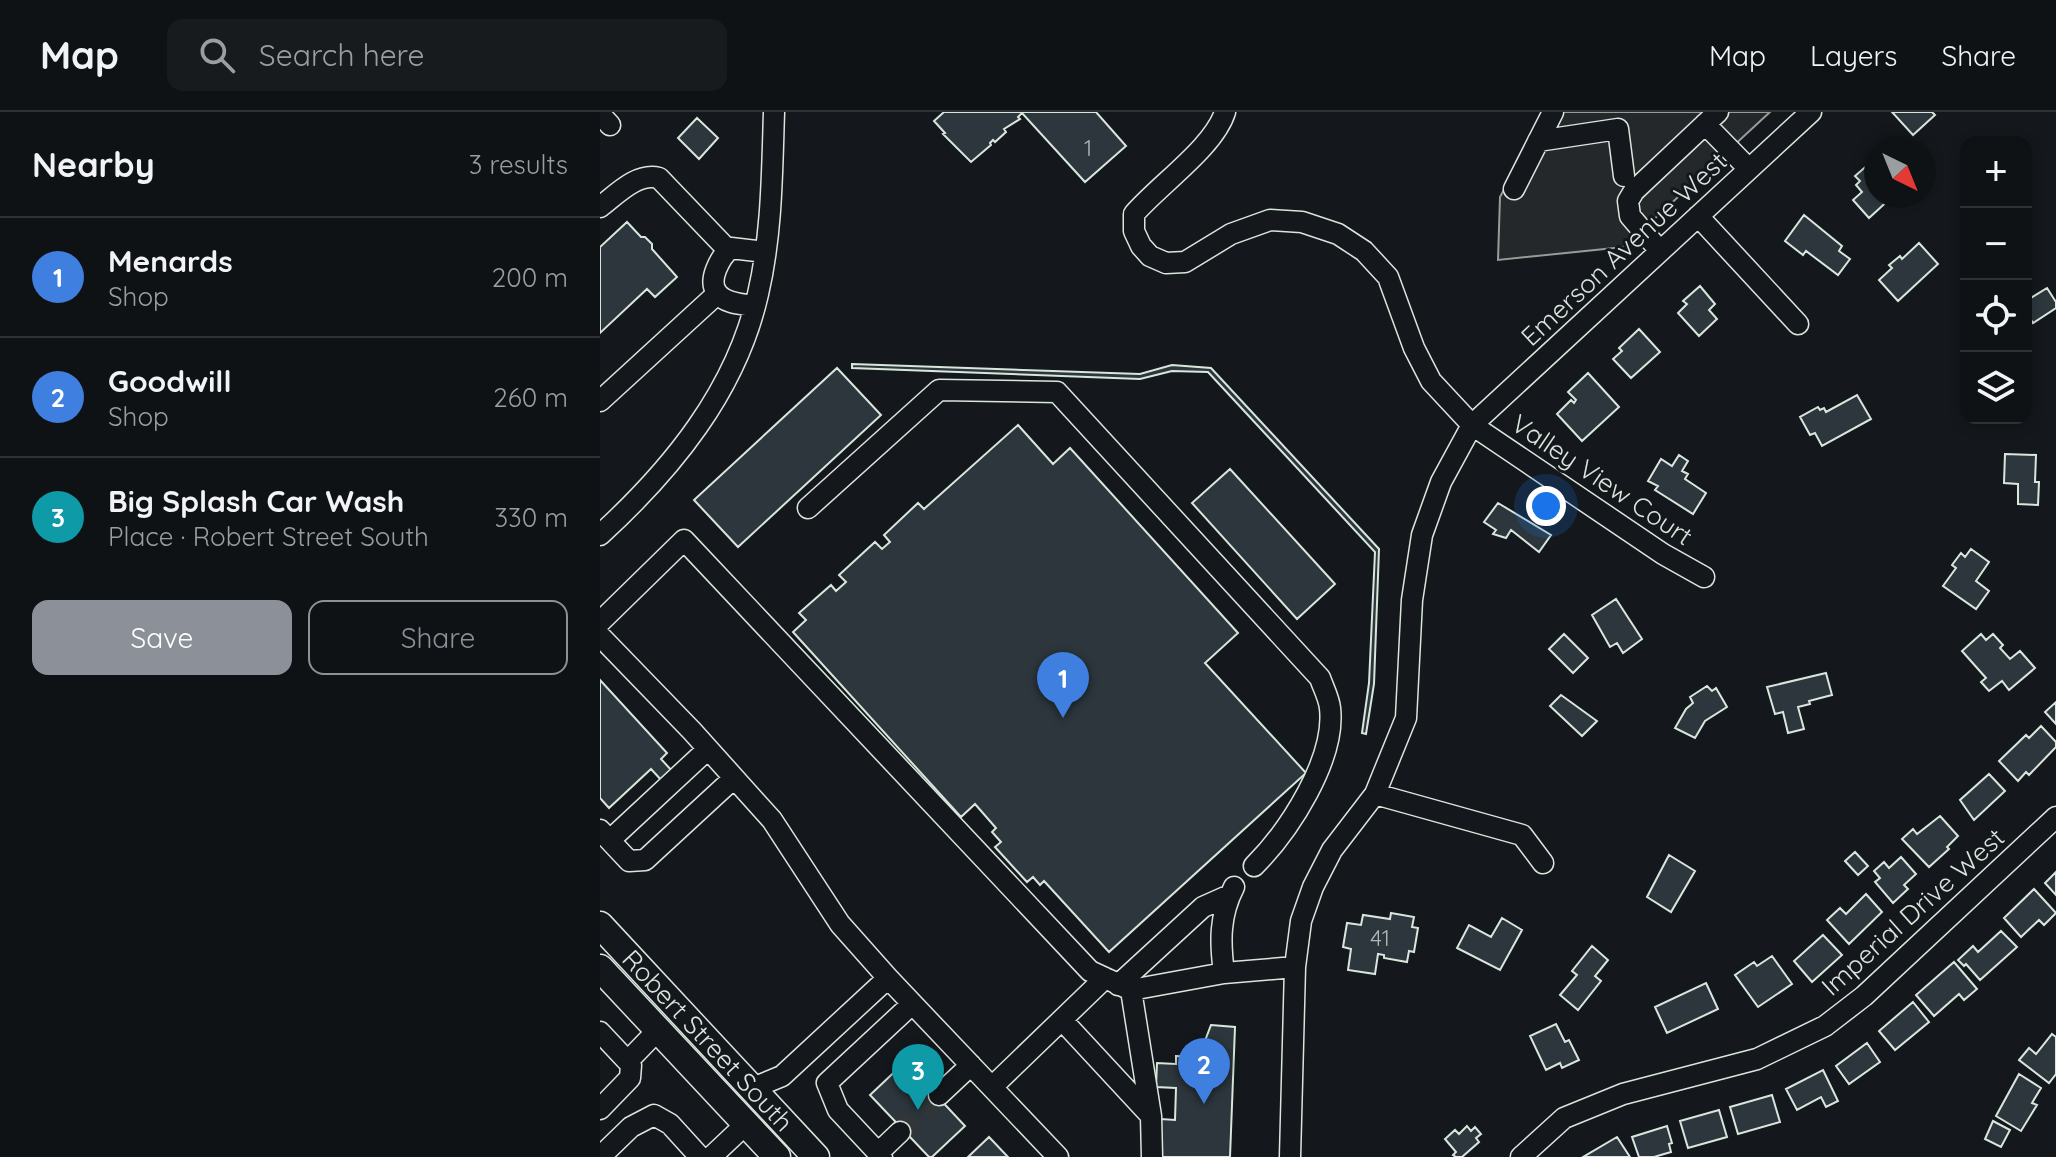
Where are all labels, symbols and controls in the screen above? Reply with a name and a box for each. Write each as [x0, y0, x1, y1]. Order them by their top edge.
search box [167, 19, 727, 91]
text: Map [40, 31, 119, 79]
icon: search [195, 33, 239, 77]
text: Search here [259, 36, 424, 74]
text: Map [1709, 38, 1766, 73]
text: Layers [1810, 38, 1897, 73]
text: Share [1941, 38, 2016, 73]
house number: 1 [1084, 134, 1092, 162]
north arrow [1864, 136, 1936, 208]
map controls [1960, 136, 2032, 424]
button: + [1960, 136, 2032, 208]
text: Nearby [32, 143, 155, 186]
street label: Emerson Avenue West [1514, 145, 1734, 353]
text: 3 results [469, 148, 568, 181]
button: − [1960, 208, 2032, 280]
text: Menards [108, 242, 233, 280]
text: 1 [53, 261, 63, 294]
text: 200 m [492, 261, 568, 294]
text: Shop [108, 280, 169, 313]
button: locate [1960, 280, 2032, 352]
button: layers [1960, 352, 2032, 424]
text: Goodwill [108, 362, 231, 400]
text: 2 [51, 381, 65, 414]
text: 260 m [493, 381, 568, 414]
text: Shop [108, 400, 169, 433]
street label: Valley View Court [1505, 407, 1699, 552]
text: Big Splash Car Wash [108, 482, 404, 520]
your location [1526, 486, 1566, 526]
text: 3 [51, 501, 65, 534]
text: 330 m [494, 501, 568, 534]
text: Place · Robert Street South [108, 520, 429, 553]
button: Save [32, 600, 292, 675]
button: Share [308, 600, 568, 675]
pin: 1 [1037, 652, 1089, 718]
street label: Imperial Drive West [1814, 821, 2011, 1003]
house number: 41 [1370, 924, 1390, 952]
street label: Robert Street South [615, 943, 801, 1138]
pin: 2 [1178, 1038, 1230, 1104]
pin: 3 [892, 1044, 944, 1110]

